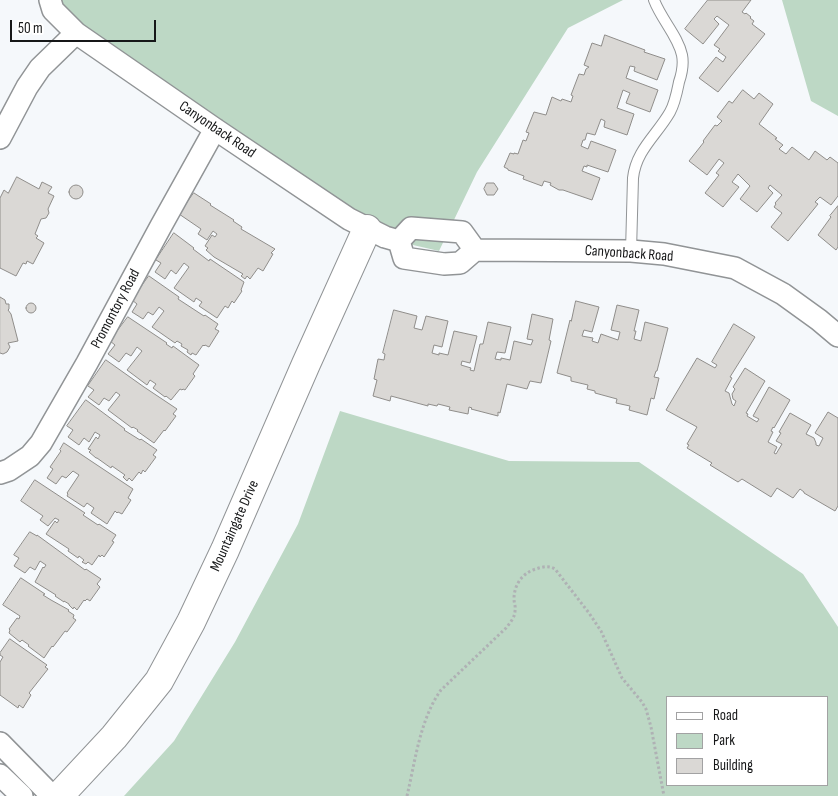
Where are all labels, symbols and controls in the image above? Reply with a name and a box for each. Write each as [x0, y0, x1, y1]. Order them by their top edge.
scale bar [12, 10, 159, 42]
text: 50 m [18, 19, 43, 38]
street label: Canyonback Road [175, 98, 259, 162]
street label: Canyonback Road [584, 242, 674, 266]
street label: Promontory Road [88, 266, 144, 352]
street label: Mountaingate Drive [207, 478, 263, 574]
legend [666, 696, 828, 786]
text: Road [713, 706, 738, 725]
text: Park [713, 731, 735, 750]
text: Building [713, 756, 753, 775]

